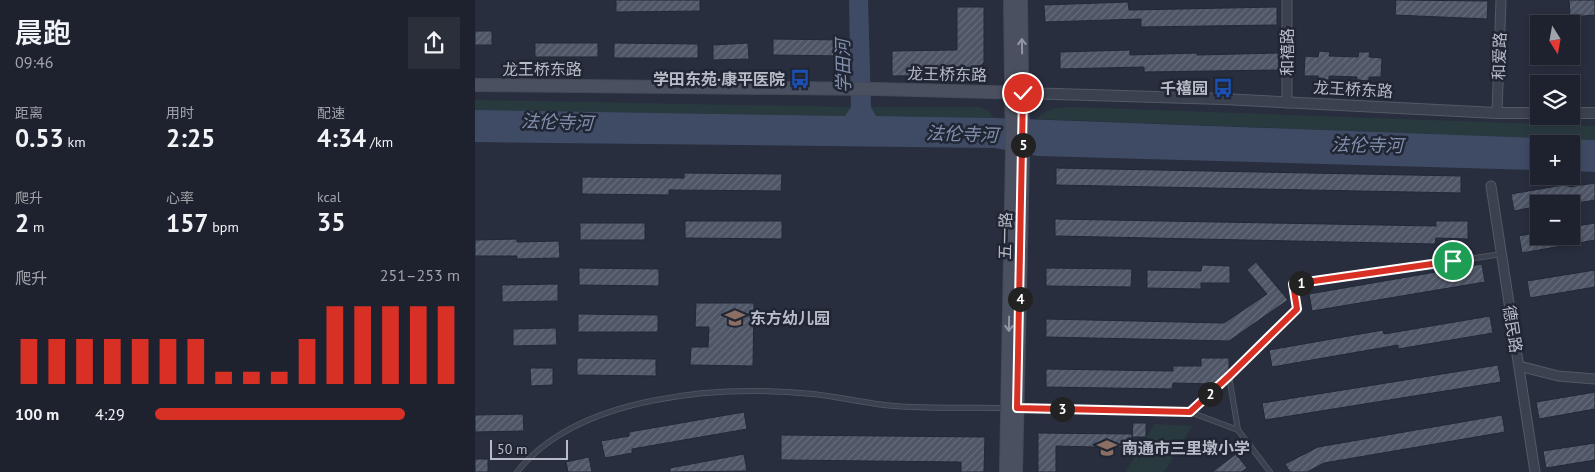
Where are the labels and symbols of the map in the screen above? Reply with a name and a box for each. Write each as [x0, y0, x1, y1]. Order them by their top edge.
north arrow [1530, 15, 1580, 65]
street label: 和禧路 [1277, 28, 1297, 76]
street label: 和爱路 [1488, 32, 1510, 80]
water label: 学田河 [831, 36, 855, 93]
one-way arrow [1017, 39, 1027, 55]
street label: 龙王桥东路 [502, 59, 582, 79]
street label: 龙王桥东路 [907, 63, 987, 85]
bus stop icon: 学田东苑·康平医院 [789, 68, 811, 90]
place label: 学田东苑·康平医院 [653, 69, 785, 89]
pin [1002, 72, 1044, 114]
bus stop icon: 千禧园 [1212, 77, 1234, 99]
street label: 龙王桥东路 [1313, 77, 1393, 101]
place label: 千禧园 [1160, 78, 1208, 98]
water label: 法伦寺河 [521, 109, 596, 135]
water label: 法伦寺河 [926, 121, 1001, 147]
pin: 5 [1011, 132, 1035, 158]
water label: 法伦寺河 [1331, 133, 1406, 157]
street label: 五一路 [995, 212, 1015, 260]
pin [1432, 240, 1474, 282]
pin: 1 [1289, 270, 1313, 296]
pin: 4 [1007, 286, 1033, 312]
street label: 德民路 [1499, 304, 1527, 354]
school or university icon: 东方幼儿园 [724, 307, 746, 329]
place label: 东方幼儿园 [750, 308, 830, 328]
one-way arrow [1004, 316, 1014, 332]
pin: 2 [1197, 382, 1223, 406]
pin: 3 [1049, 396, 1075, 422]
scale bar [490, 437, 567, 460]
school or university icon: 南通市三里墩小学 [1096, 437, 1118, 459]
place label: 南通市三里墩小学 [1122, 438, 1250, 458]

